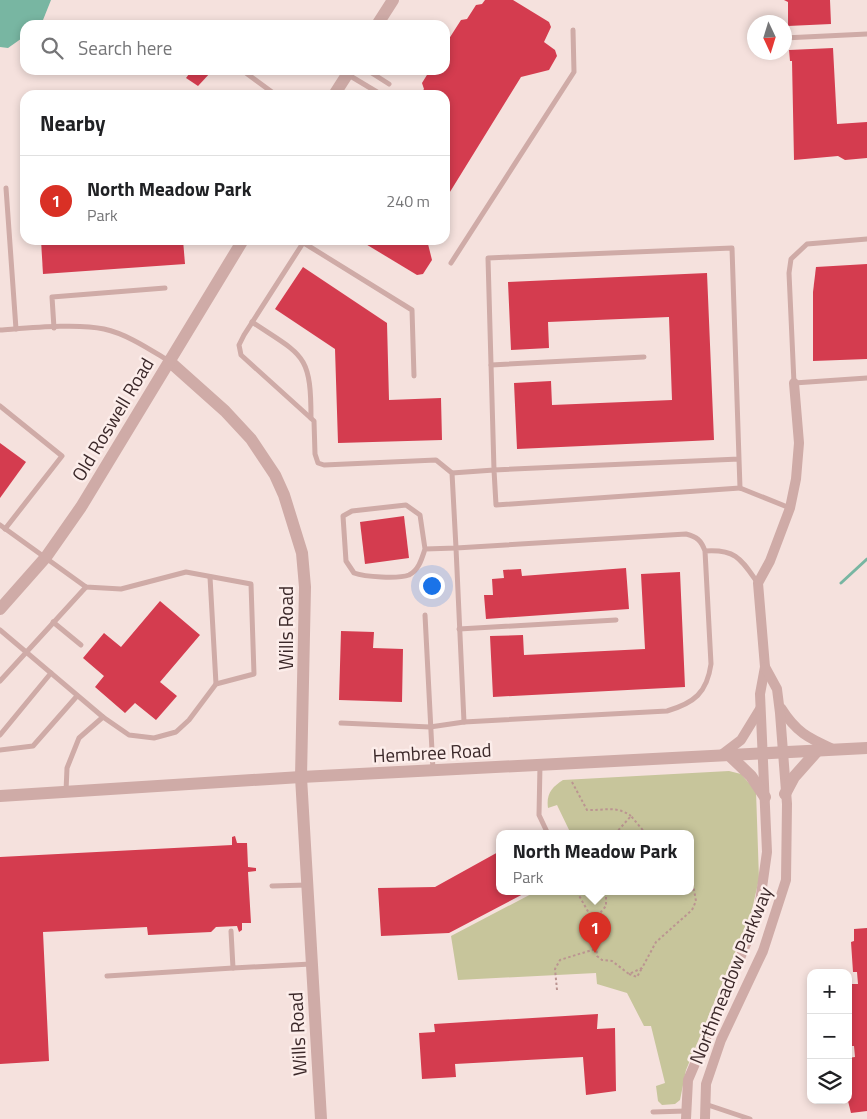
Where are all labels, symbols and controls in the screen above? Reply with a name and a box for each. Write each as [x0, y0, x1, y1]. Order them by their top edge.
north arrow [747, 15, 792, 60]
search box [20, 20, 450, 75]
text: Search here [78, 33, 172, 62]
icon: search [38, 34, 66, 62]
text: Nearby [40, 107, 105, 139]
text: North Meadow Park [87, 174, 251, 203]
text: 1 [52, 189, 60, 213]
text: 240 m [386, 189, 430, 213]
text: Park [87, 203, 118, 227]
street label: Old Roswell Road [64, 352, 160, 486]
your location [419, 573, 445, 599]
street label: Wills Road [271, 586, 300, 670]
street label: Hembree Road [372, 734, 492, 770]
popup [496, 830, 694, 895]
text: North Meadow Park [513, 836, 677, 865]
text: Park [513, 865, 543, 889]
street label: Northmeadow Parkway [681, 882, 779, 1068]
pin: 1 [579, 912, 611, 953]
map controls [807, 969, 852, 1104]
button: + [807, 969, 852, 1014]
street label: Wills Road [280, 991, 314, 1077]
button: − [807, 1014, 852, 1059]
button: layers [807, 1059, 852, 1104]

